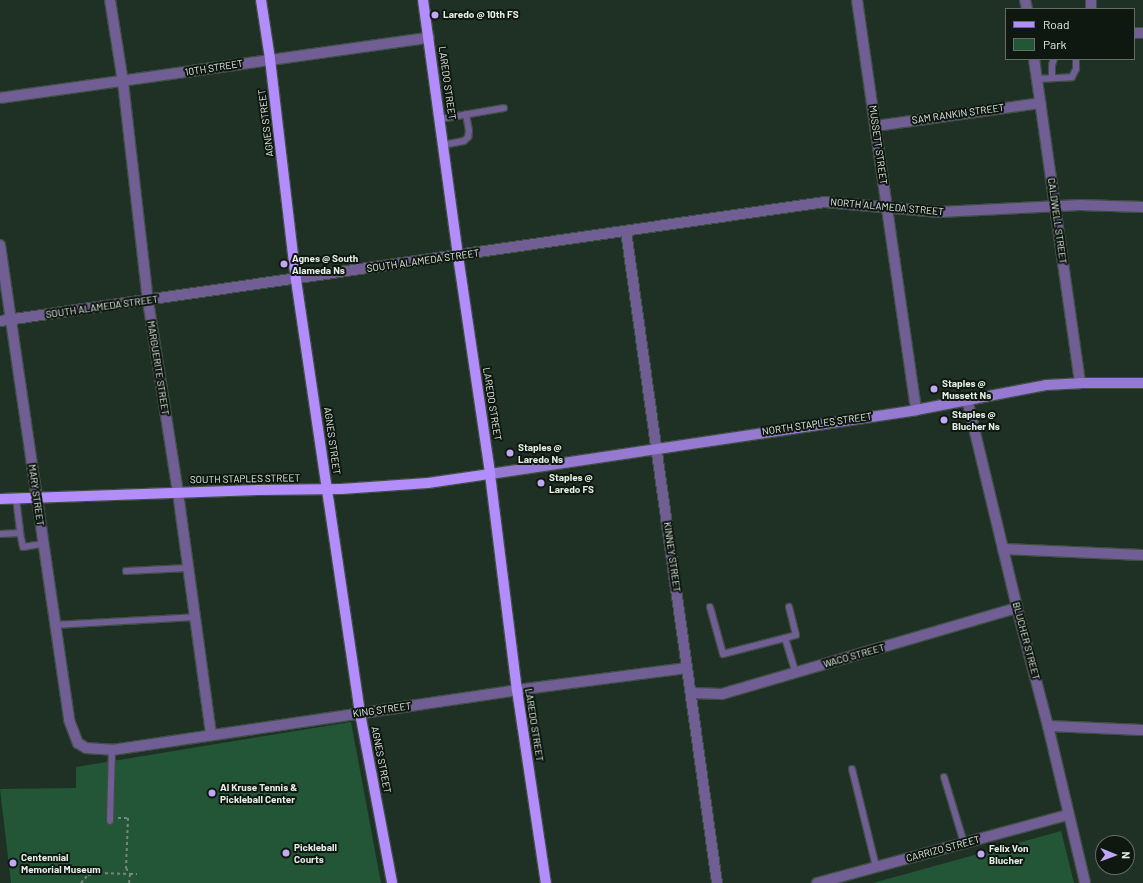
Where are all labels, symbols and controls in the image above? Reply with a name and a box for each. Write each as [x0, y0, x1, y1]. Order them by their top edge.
legend [1005, 8, 1135, 60]
place label: Laredo @ 10th FS [443, 9, 519, 21]
marker: Laredo @ 10th FS [430, 10, 440, 20]
text: Road [1043, 17, 1070, 31]
text: Park [1043, 37, 1067, 51]
street label: LAREDO STREET [436, 46, 458, 120]
street label: 10TH STREET [184, 57, 244, 79]
street label: AGNES STREET [256, 89, 276, 157]
street label: SAM RANKIN STREET [911, 102, 1005, 126]
street label: MUSSETT STREET [866, 105, 890, 185]
street label: CALDWELL STREET [1045, 177, 1069, 265]
street label: NORTH ALAMEDA STREET [830, 196, 944, 218]
street label: SOUTH ALAMEDA STREET [366, 247, 480, 275]
place label: Agnes @ South Alameda Ns [292, 252, 358, 276]
marker: Agnes @ South Alameda Ns [279, 259, 289, 269]
street label: SOUTH ALAMEDA STREET [45, 293, 159, 321]
street label: MARGUERITE STREET [145, 320, 171, 416]
street label: LAREDO STREET [480, 367, 504, 441]
place label: Staples @ Mussett Ns [942, 377, 991, 400]
marker: Staples @ Mussett Ns [929, 384, 939, 394]
street label: AGNES STREET [321, 407, 343, 475]
place label: Staples @ Blucher Ns [952, 408, 1000, 432]
street label: NORTH STAPLES STREET [761, 410, 873, 438]
marker: Staples @ Blucher Ns [939, 415, 949, 425]
place label: Staples @ Laredo Ns [518, 441, 563, 464]
marker: Staples @ Laredo Ns [505, 448, 515, 458]
street label: MARY STREET [26, 463, 46, 527]
place label: Staples @ Laredo FS [549, 471, 594, 494]
street label: SOUTH STAPLES STREET [190, 472, 300, 486]
marker: Staples @ Laredo FS [536, 478, 546, 488]
street label: KINNEY STREET [661, 521, 683, 593]
street label: BLUCHER STREET [1010, 601, 1042, 681]
street label: WACO STREET [822, 642, 886, 670]
street label: LAREDO STREET [522, 688, 546, 762]
street label: KING STREET [352, 700, 412, 720]
street label: AGNES STREET [369, 726, 393, 794]
place label: Al Kruse Tennis & Pickleball Center [220, 781, 297, 804]
marker: Al Kruse Tennis & Pickleball Center [207, 788, 217, 798]
street label: CARRIZO STREET [905, 833, 981, 865]
north arrow [1095, 835, 1135, 875]
place label: Pickleball Courts [294, 841, 337, 864]
place label: Felix Von Blucher [989, 842, 1028, 866]
marker: Pickleball Courts [281, 848, 291, 858]
marker: Felix Von Blucher [976, 849, 986, 859]
place label: Centennial Memorial Museum [21, 851, 100, 874]
text: N [1120, 851, 1133, 859]
marker: Centennial Memorial Museum [8, 858, 18, 868]

